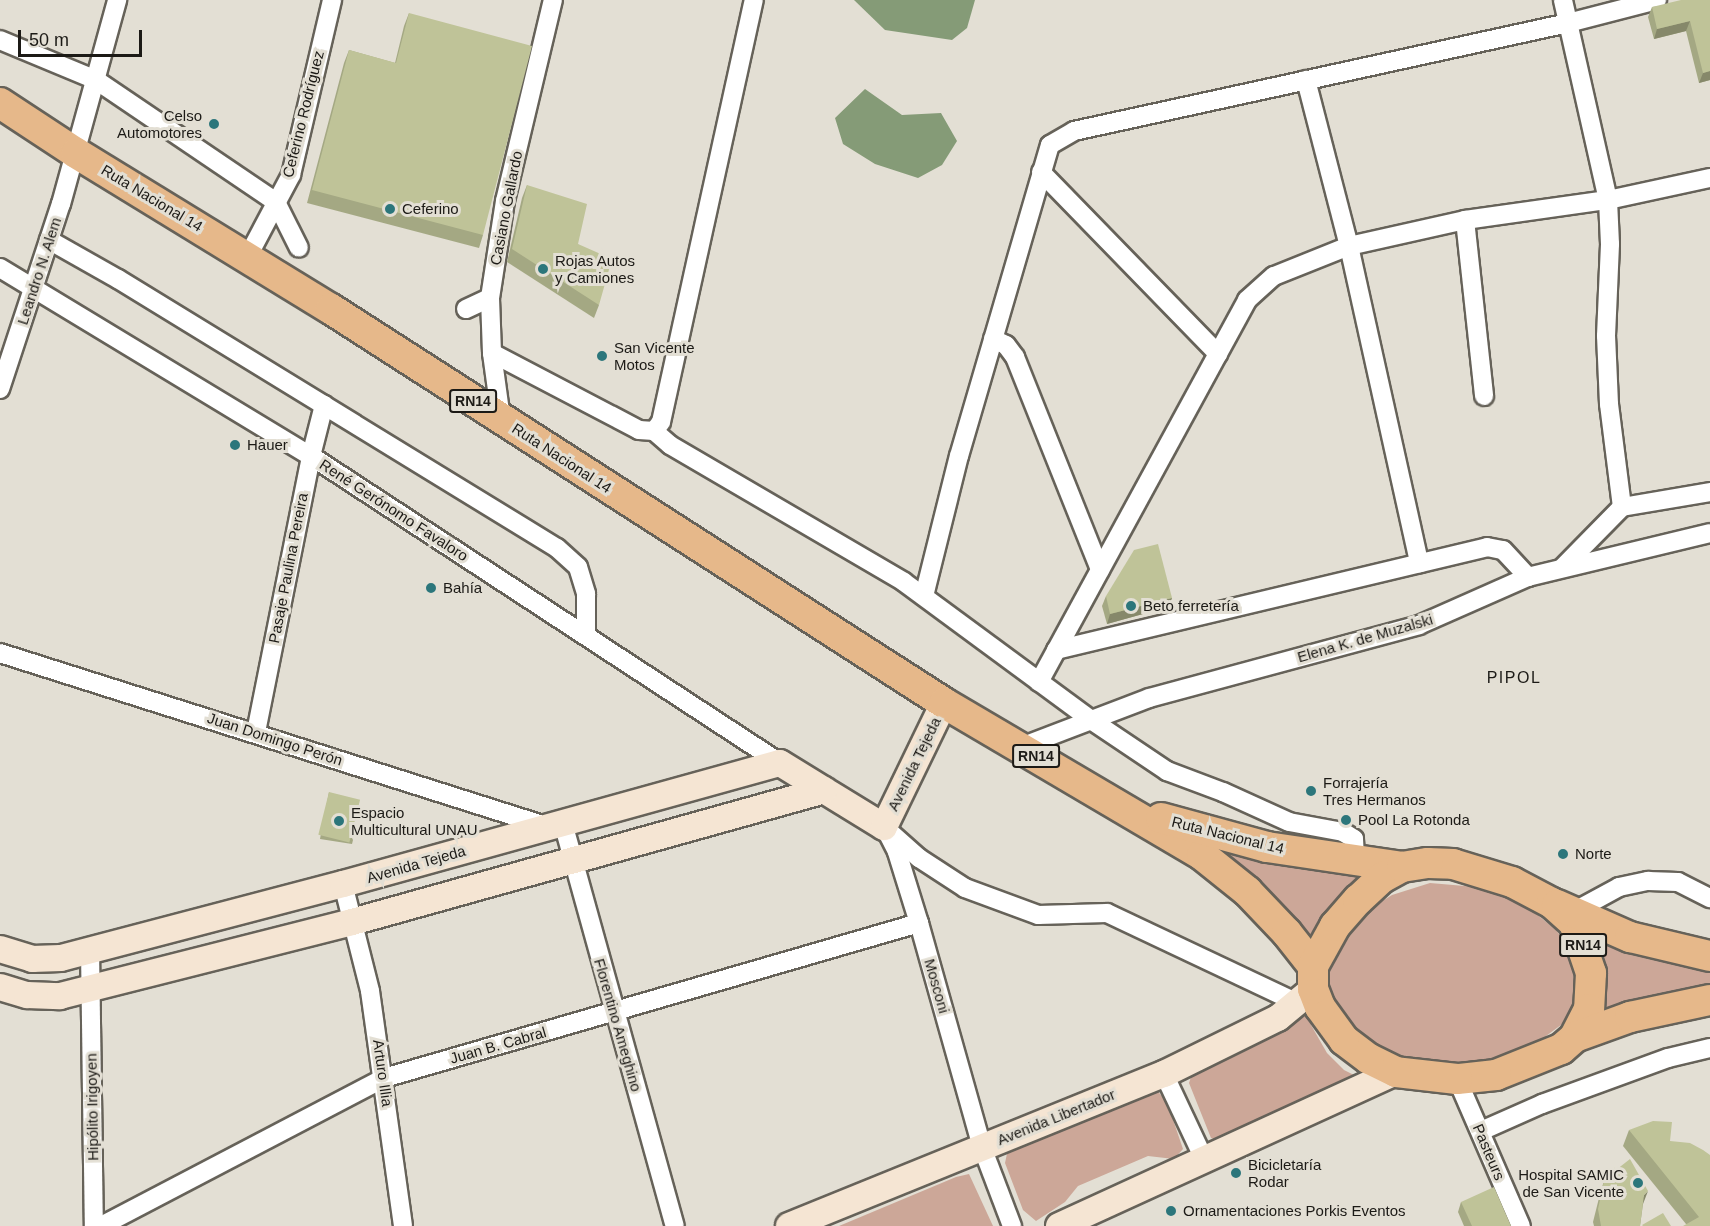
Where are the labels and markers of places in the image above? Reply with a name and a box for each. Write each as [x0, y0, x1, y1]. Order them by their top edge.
place label: Celso Automotores [117, 106, 202, 141]
marker: Celso Automotores [207, 117, 221, 131]
place label: Ceferino [402, 200, 459, 218]
marker: Ceferino [383, 202, 397, 216]
place label: Rojas Autos y Camiones [555, 251, 636, 286]
marker: Rojas Autos y Camiones [536, 262, 550, 276]
place label: San Vicente Motos [614, 338, 695, 373]
marker: San Vicente Motos [595, 349, 609, 363]
place label: Hauer [247, 436, 288, 454]
marker: Hauer [228, 438, 242, 452]
place label: Bahía [443, 579, 482, 597]
marker: Bahía [424, 581, 438, 595]
place label: Beto ferretería [1143, 597, 1239, 615]
marker: Beto ferretería [1124, 599, 1138, 613]
place label: Forrajería Tres Hermanos [1323, 773, 1426, 808]
marker: Forrajería Tres Hermanos [1304, 784, 1318, 798]
place label: Espacio Multicultural UNAU [351, 803, 478, 838]
place label: Pool La Rotonda [1358, 811, 1470, 829]
marker: Pool La Rotonda [1339, 813, 1353, 827]
marker: Espacio Multicultural UNAU [332, 814, 346, 828]
place label: Norte [1575, 845, 1612, 863]
marker: Norte [1556, 847, 1570, 861]
place label: Bicicletaría Rodar [1248, 1155, 1321, 1190]
place label: Hospital SAMIC de San Vicente [1518, 1165, 1624, 1200]
marker: Bicicletaría Rodar [1229, 1166, 1243, 1180]
marker: Hospital SAMIC de San Vicente [1629, 1174, 1647, 1192]
place label: Ornamentaciones Porkis Eventos [1183, 1202, 1406, 1220]
marker: Ornamentaciones Porkis Eventos [1164, 1204, 1178, 1218]

